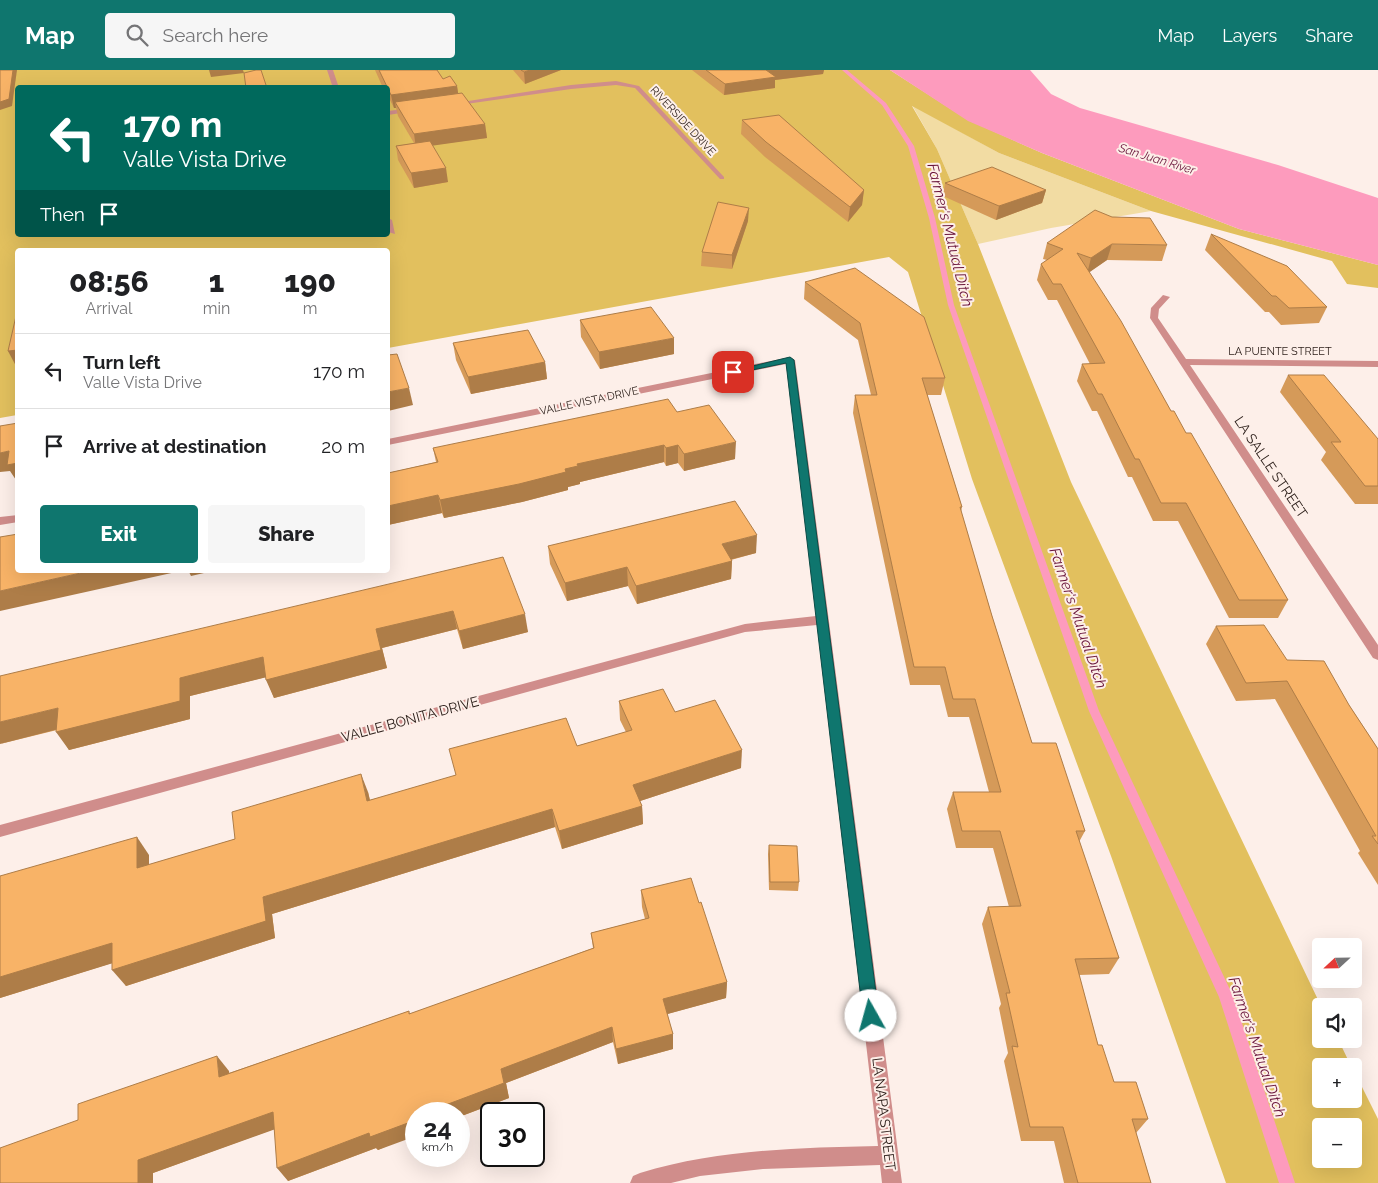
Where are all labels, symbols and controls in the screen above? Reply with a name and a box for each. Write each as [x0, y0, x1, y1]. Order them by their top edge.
search box [105, 13, 455, 58]
text: Map [25, 21, 75, 50]
icon: search [123, 21, 151, 49]
text: Search here [163, 24, 268, 46]
text: Map [1158, 25, 1194, 46]
text: Layers [1222, 25, 1277, 46]
text: Share [1305, 25, 1353, 46]
street label: RIVERSIDE DRIVE [648, 84, 719, 159]
text: 170 m [123, 104, 222, 145]
icon: left [40, 105, 105, 170]
water label: San Juan River [1116, 140, 1198, 178]
text: Valle Vista Drive [123, 146, 286, 172]
water label: Farmer's Mutual Ditch [923, 161, 977, 309]
icon: arrive [95, 200, 123, 228]
text: Then [40, 203, 85, 225]
text: 08:56 [69, 264, 149, 299]
text: 1 [209, 264, 224, 299]
text: 190 [284, 264, 336, 299]
text: Arrival [85, 299, 132, 318]
text: min [203, 299, 230, 318]
text: m [303, 299, 318, 318]
street label: LA PUENTE STREET [1228, 345, 1332, 358]
text: Turn left [83, 351, 160, 373]
pin [712, 351, 754, 393]
icon: left [40, 357, 68, 385]
icon: arrive [719, 358, 747, 386]
text: 170 m [313, 360, 365, 382]
text: Valle Vista Drive [83, 373, 202, 392]
street label: VALLE VISTA DRIVE [538, 384, 640, 418]
street label: LA SALLE STREET [1231, 413, 1311, 521]
icon: arrive [40, 432, 68, 460]
text: Arrive at destination [83, 435, 267, 457]
text: 20 m [321, 435, 365, 457]
button: Exit [40, 505, 198, 563]
button: Share [208, 505, 365, 563]
water label: Farmer's Mutual Ditch [1045, 545, 1111, 691]
street label: VALLE BONITA DRIVE [340, 693, 480, 745]
north arrow [1312, 938, 1362, 988]
map controls [1312, 938, 1362, 1168]
water label: Farmer's Mutual Ditch [1224, 974, 1290, 1120]
position arrow [844, 989, 896, 1041]
button: sound [1312, 998, 1362, 1048]
street label: LA NAPA STREET [869, 1057, 899, 1172]
button: + [1312, 1058, 1362, 1108]
speed limit sign: 30 [480, 1102, 545, 1167]
text: 24 [423, 1113, 452, 1143]
button: − [1312, 1118, 1362, 1168]
text: km/h [422, 1140, 453, 1154]

